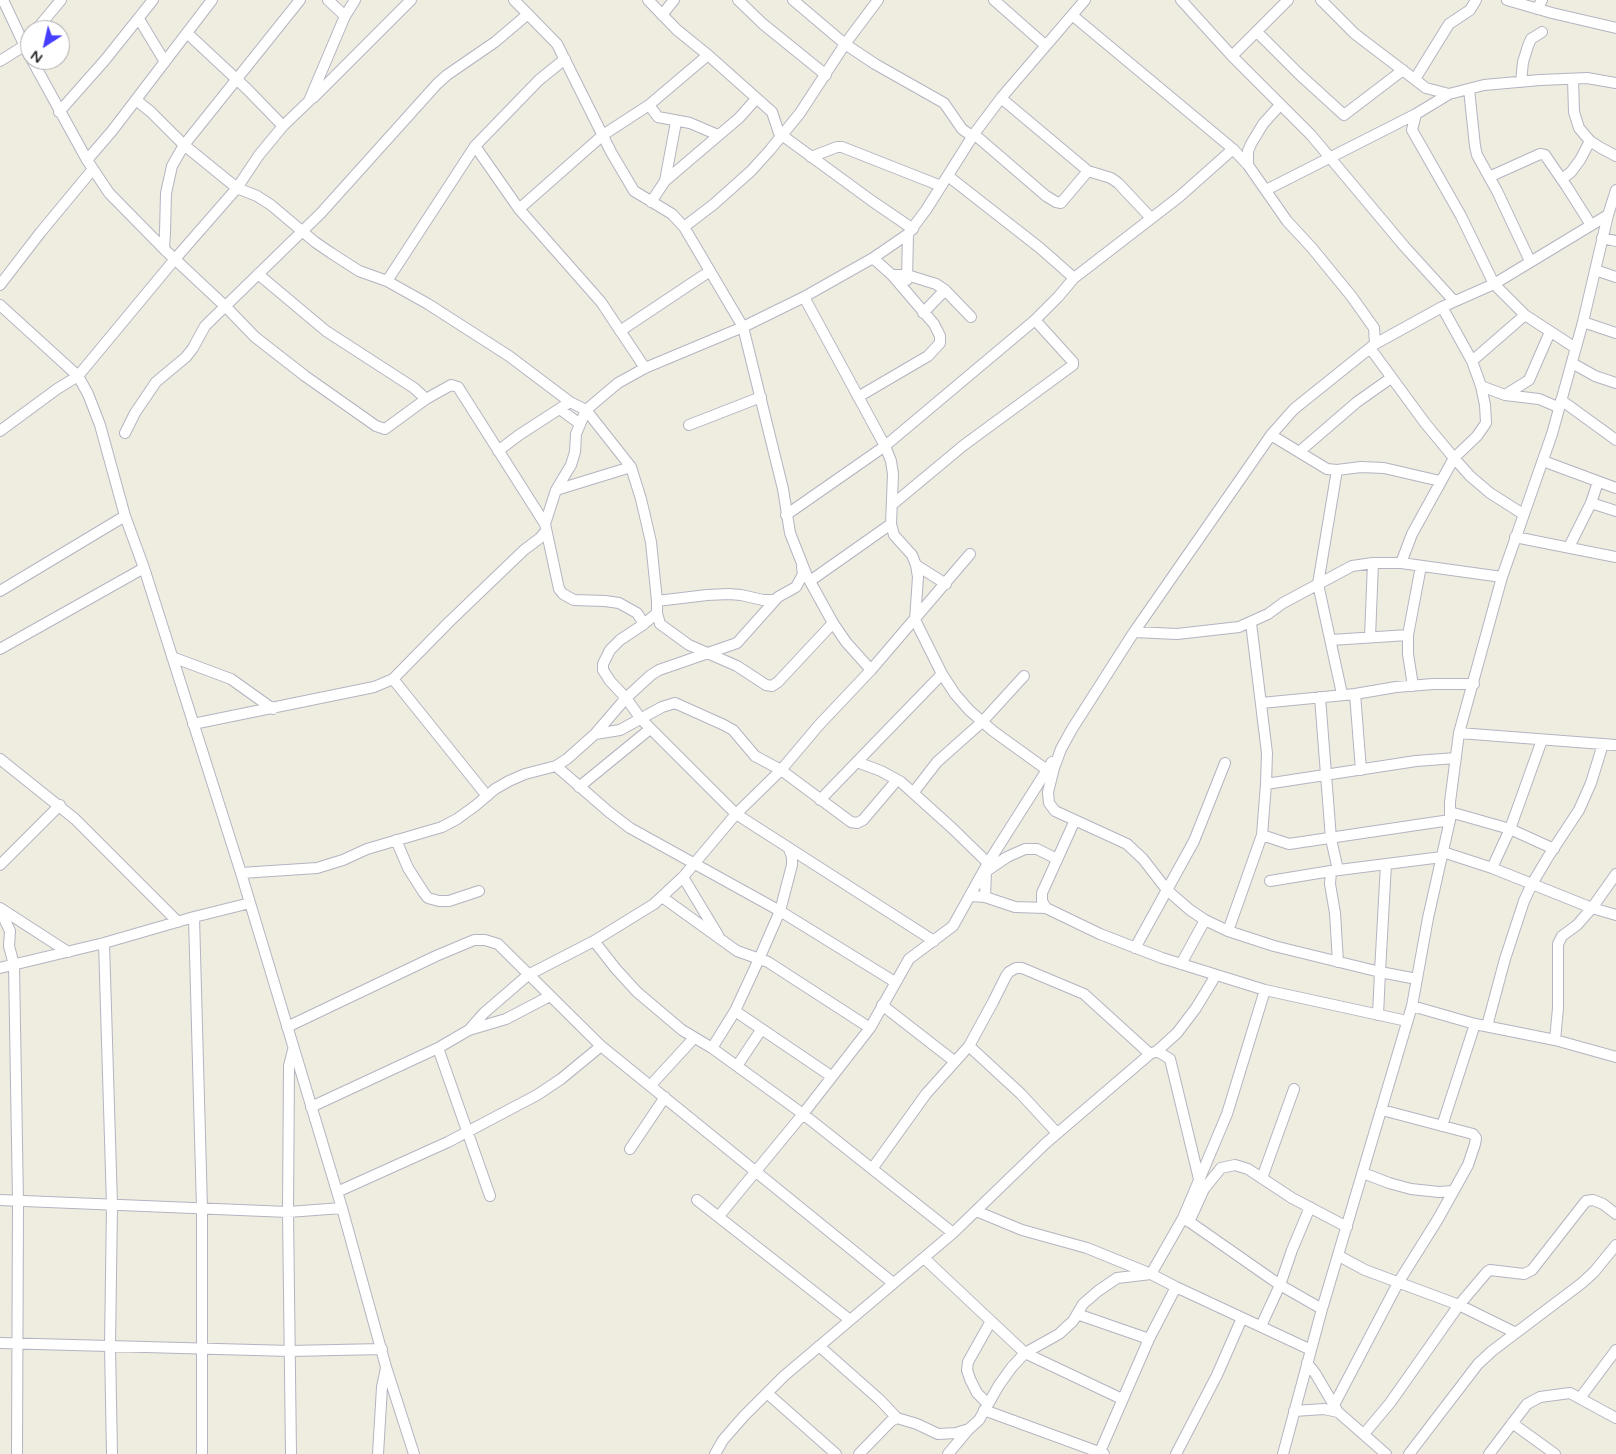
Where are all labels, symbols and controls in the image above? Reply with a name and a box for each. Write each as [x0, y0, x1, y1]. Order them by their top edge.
north arrow [20, 20, 70, 70]
text: N [27, 47, 46, 67]

